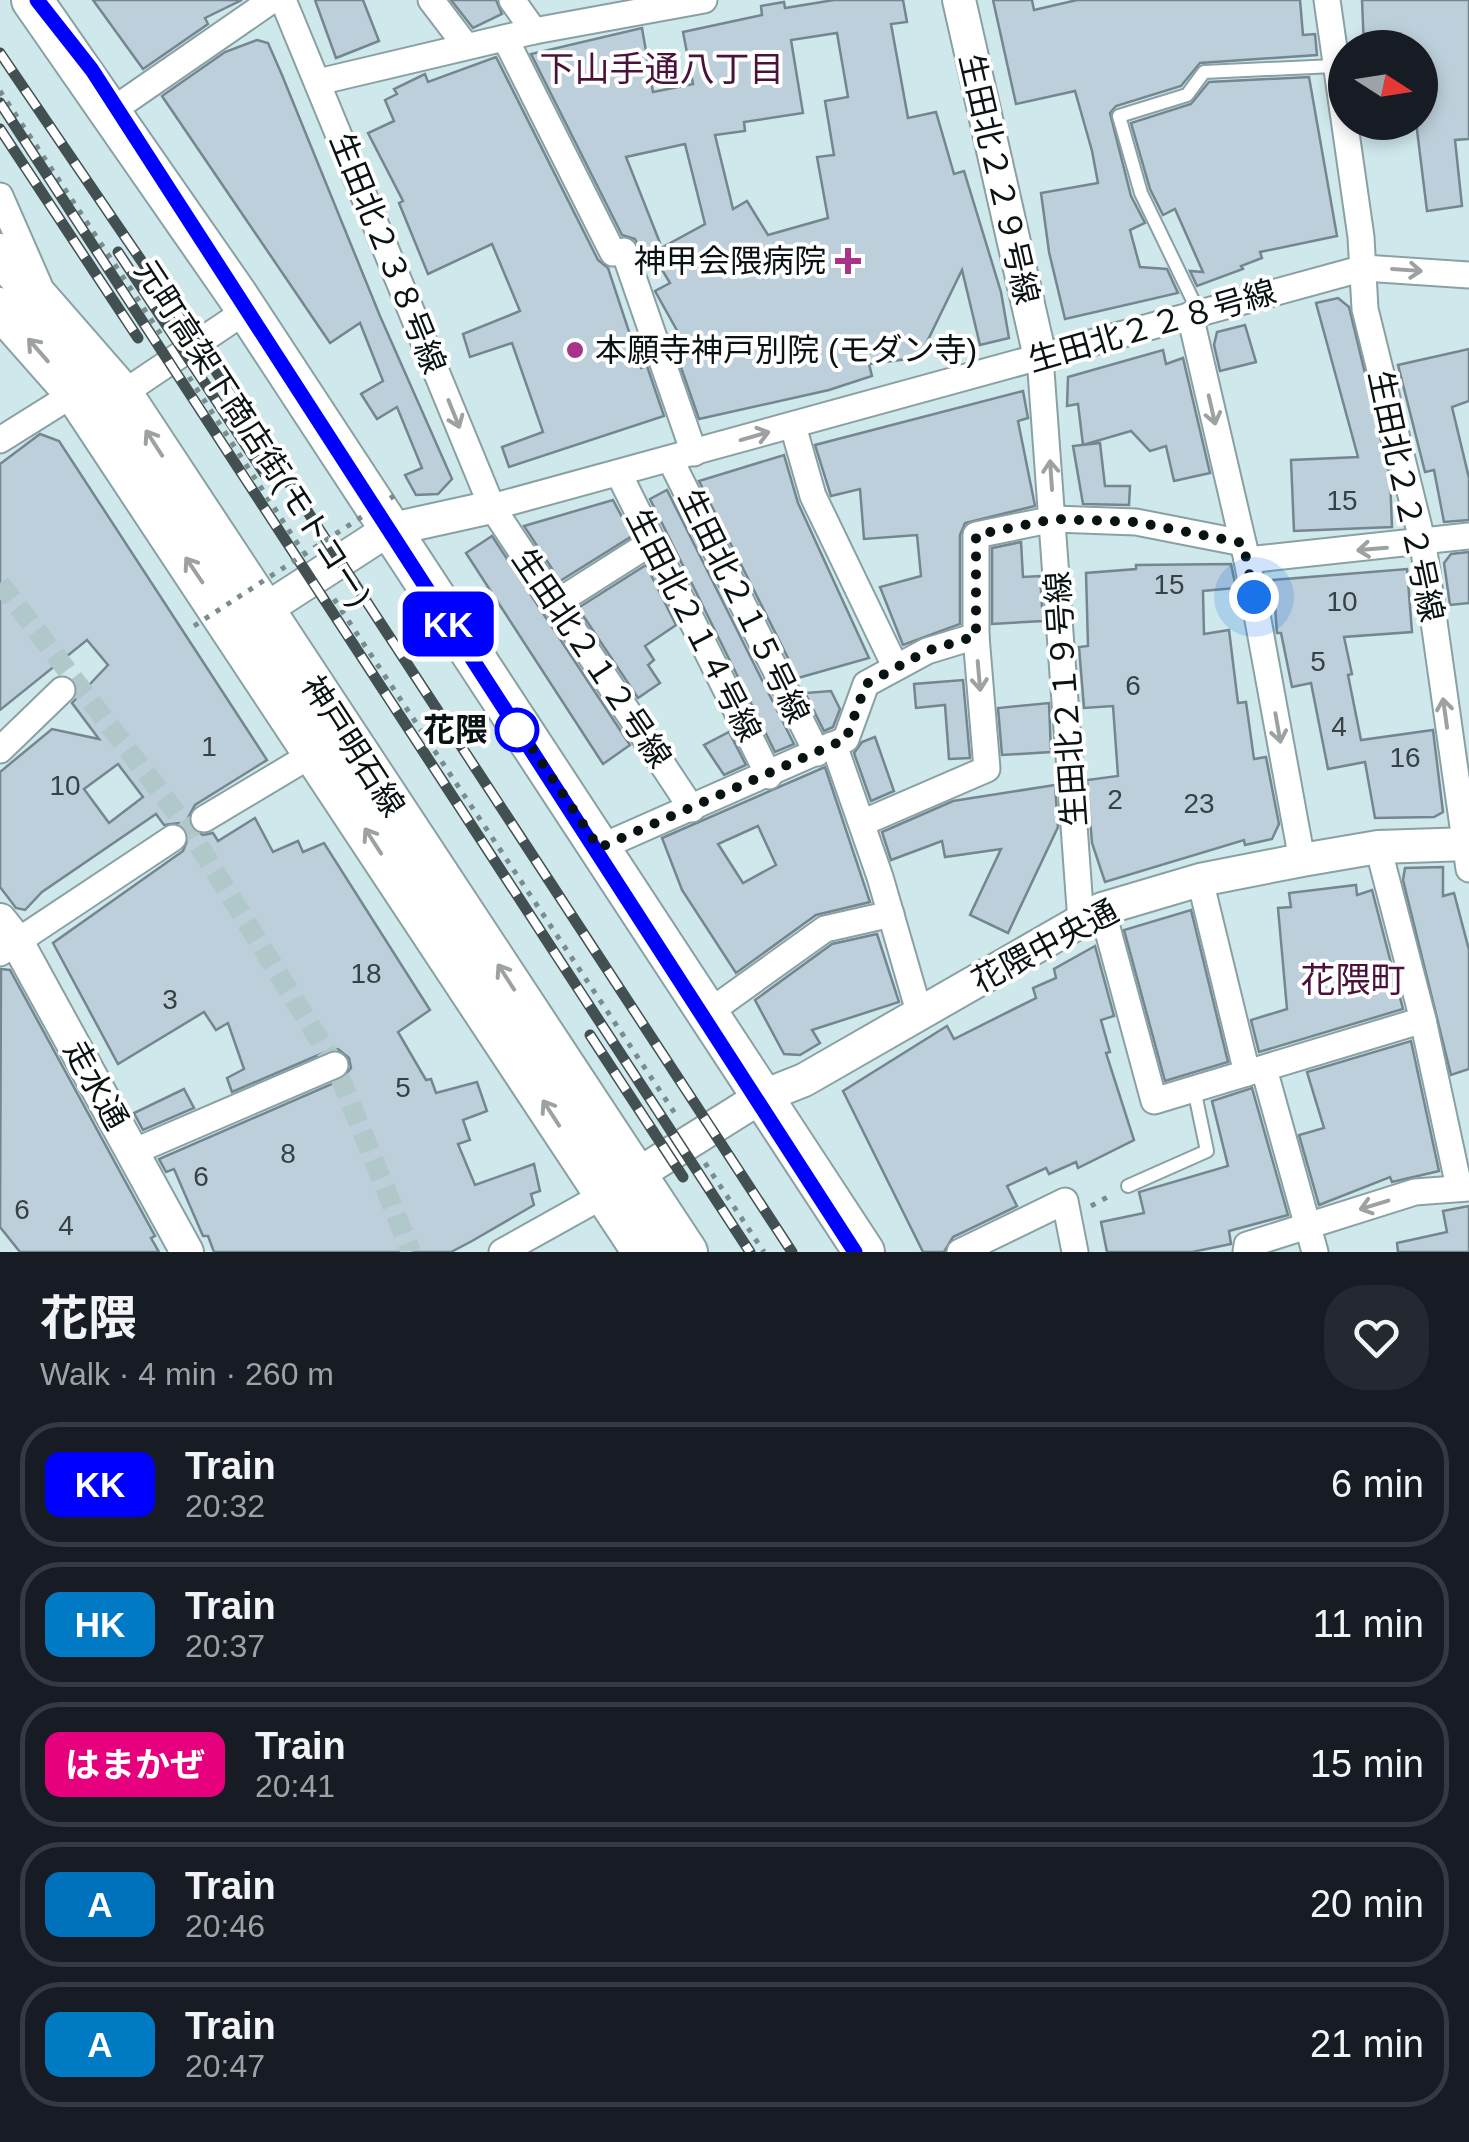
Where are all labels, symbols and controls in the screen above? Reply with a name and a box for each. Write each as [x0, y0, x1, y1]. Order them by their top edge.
north arrow [1328, 30, 1438, 140]
map controls [1328, 30, 1438, 140]
district label: 下山手通八丁目 [539, 49, 785, 88]
street label: 生田北２２９号線 [953, 50, 1045, 308]
street label: 生田北２３８号線 [323, 128, 453, 378]
place label: 神甲会隈病院 [634, 243, 826, 279]
marker: 神甲会隈病院 [835, 248, 861, 274]
street label: 元町高架下商店街(モトコー) [128, 253, 378, 613]
one-way arrow [1391, 261, 1423, 280]
street label: 生田北２２８号線 [1024, 273, 1280, 379]
place label: 本願寺神戸別院 (モダン寺) [595, 332, 977, 368]
one-way arrow [26, 338, 49, 363]
marker: 本願寺神戸別院 (モダン寺) [564, 339, 586, 361]
street label: 生田北２２２号線 [1362, 367, 1450, 625]
one-way arrow [1204, 393, 1222, 425]
one-way arrow [446, 398, 464, 428]
one-way arrow [739, 426, 770, 444]
one-way arrow [144, 429, 165, 457]
one-way arrow [1041, 460, 1060, 492]
street label: 生田北２１５号線 [672, 483, 816, 729]
house number: 15 [1326, 485, 1358, 516]
street label: 生田北２１４号線 [620, 503, 768, 747]
one-way arrow [1357, 539, 1389, 558]
street label: 生田北２１２号線 [505, 542, 679, 774]
one-way arrow [183, 556, 204, 585]
house number: 15 [1153, 569, 1185, 600]
street label: 生田北２１９号線 [1039, 570, 1093, 828]
your location [1229, 572, 1279, 622]
house number: 10 [1326, 586, 1358, 617]
line badge: KK [403, 592, 493, 656]
text: KK [423, 605, 473, 644]
house number: 5 [1310, 646, 1326, 677]
one-way arrow [970, 659, 989, 691]
street label: 神戸明石線 [294, 669, 412, 823]
house number: 6 [1125, 670, 1141, 701]
one-way arrow [1436, 697, 1454, 730]
marker: 花隈 [496, 709, 538, 751]
house number: 4 [1331, 711, 1347, 742]
place label: 花隈 [423, 712, 487, 748]
one-way arrow [1269, 712, 1288, 744]
house number: 1 [201, 731, 217, 762]
house number: 16 [1389, 742, 1421, 773]
house number: 10 [49, 770, 81, 801]
house number: 2 [1107, 784, 1123, 815]
house number: 23 [1183, 788, 1215, 819]
one-way arrow [363, 827, 384, 855]
street label: 花隈中央通 [966, 893, 1124, 999]
house number: 18 [350, 958, 382, 989]
district label: 花隈町 [1300, 960, 1406, 999]
one-way arrow [495, 964, 516, 992]
house number: 3 [162, 984, 178, 1015]
street label: 走水通 [57, 1034, 135, 1136]
house number: 5 [395, 1072, 411, 1103]
one-way arrow [540, 1099, 561, 1128]
house number: 8 [280, 1138, 296, 1169]
house number: 6 [193, 1161, 209, 1192]
house number: 6 [14, 1194, 30, 1225]
one-way arrow [1358, 1197, 1390, 1215]
house number: 4 [58, 1210, 74, 1241]
button: heart [1324, 1285, 1429, 1390]
text: 花隈 [40, 1292, 136, 1345]
text: Walk · 4 min · 260 m [40, 1356, 334, 1392]
text: Train [185, 1445, 276, 1487]
text: 6 min [1331, 1463, 1424, 1505]
text: KK [75, 1465, 125, 1504]
text: 20:32 [185, 1488, 265, 1524]
text: Train [185, 1585, 276, 1627]
text: 11 min [1313, 1603, 1424, 1645]
text: HK [75, 1605, 125, 1644]
text: 20:37 [185, 1628, 265, 1664]
text: Train [255, 1725, 346, 1767]
text: 15 min [1310, 1743, 1424, 1785]
text: はまかぜ [65, 1745, 205, 1784]
text: 20:41 [255, 1768, 335, 1804]
text: Train [185, 1865, 276, 1907]
text: 20 min [1310, 1883, 1424, 1925]
text: A [87, 1885, 113, 1924]
text: 20:46 [185, 1908, 265, 1944]
text: Train [185, 2005, 276, 2047]
text: 21 min [1310, 2023, 1424, 2065]
text: A [87, 2025, 113, 2064]
text: 20:47 [185, 2048, 265, 2084]

